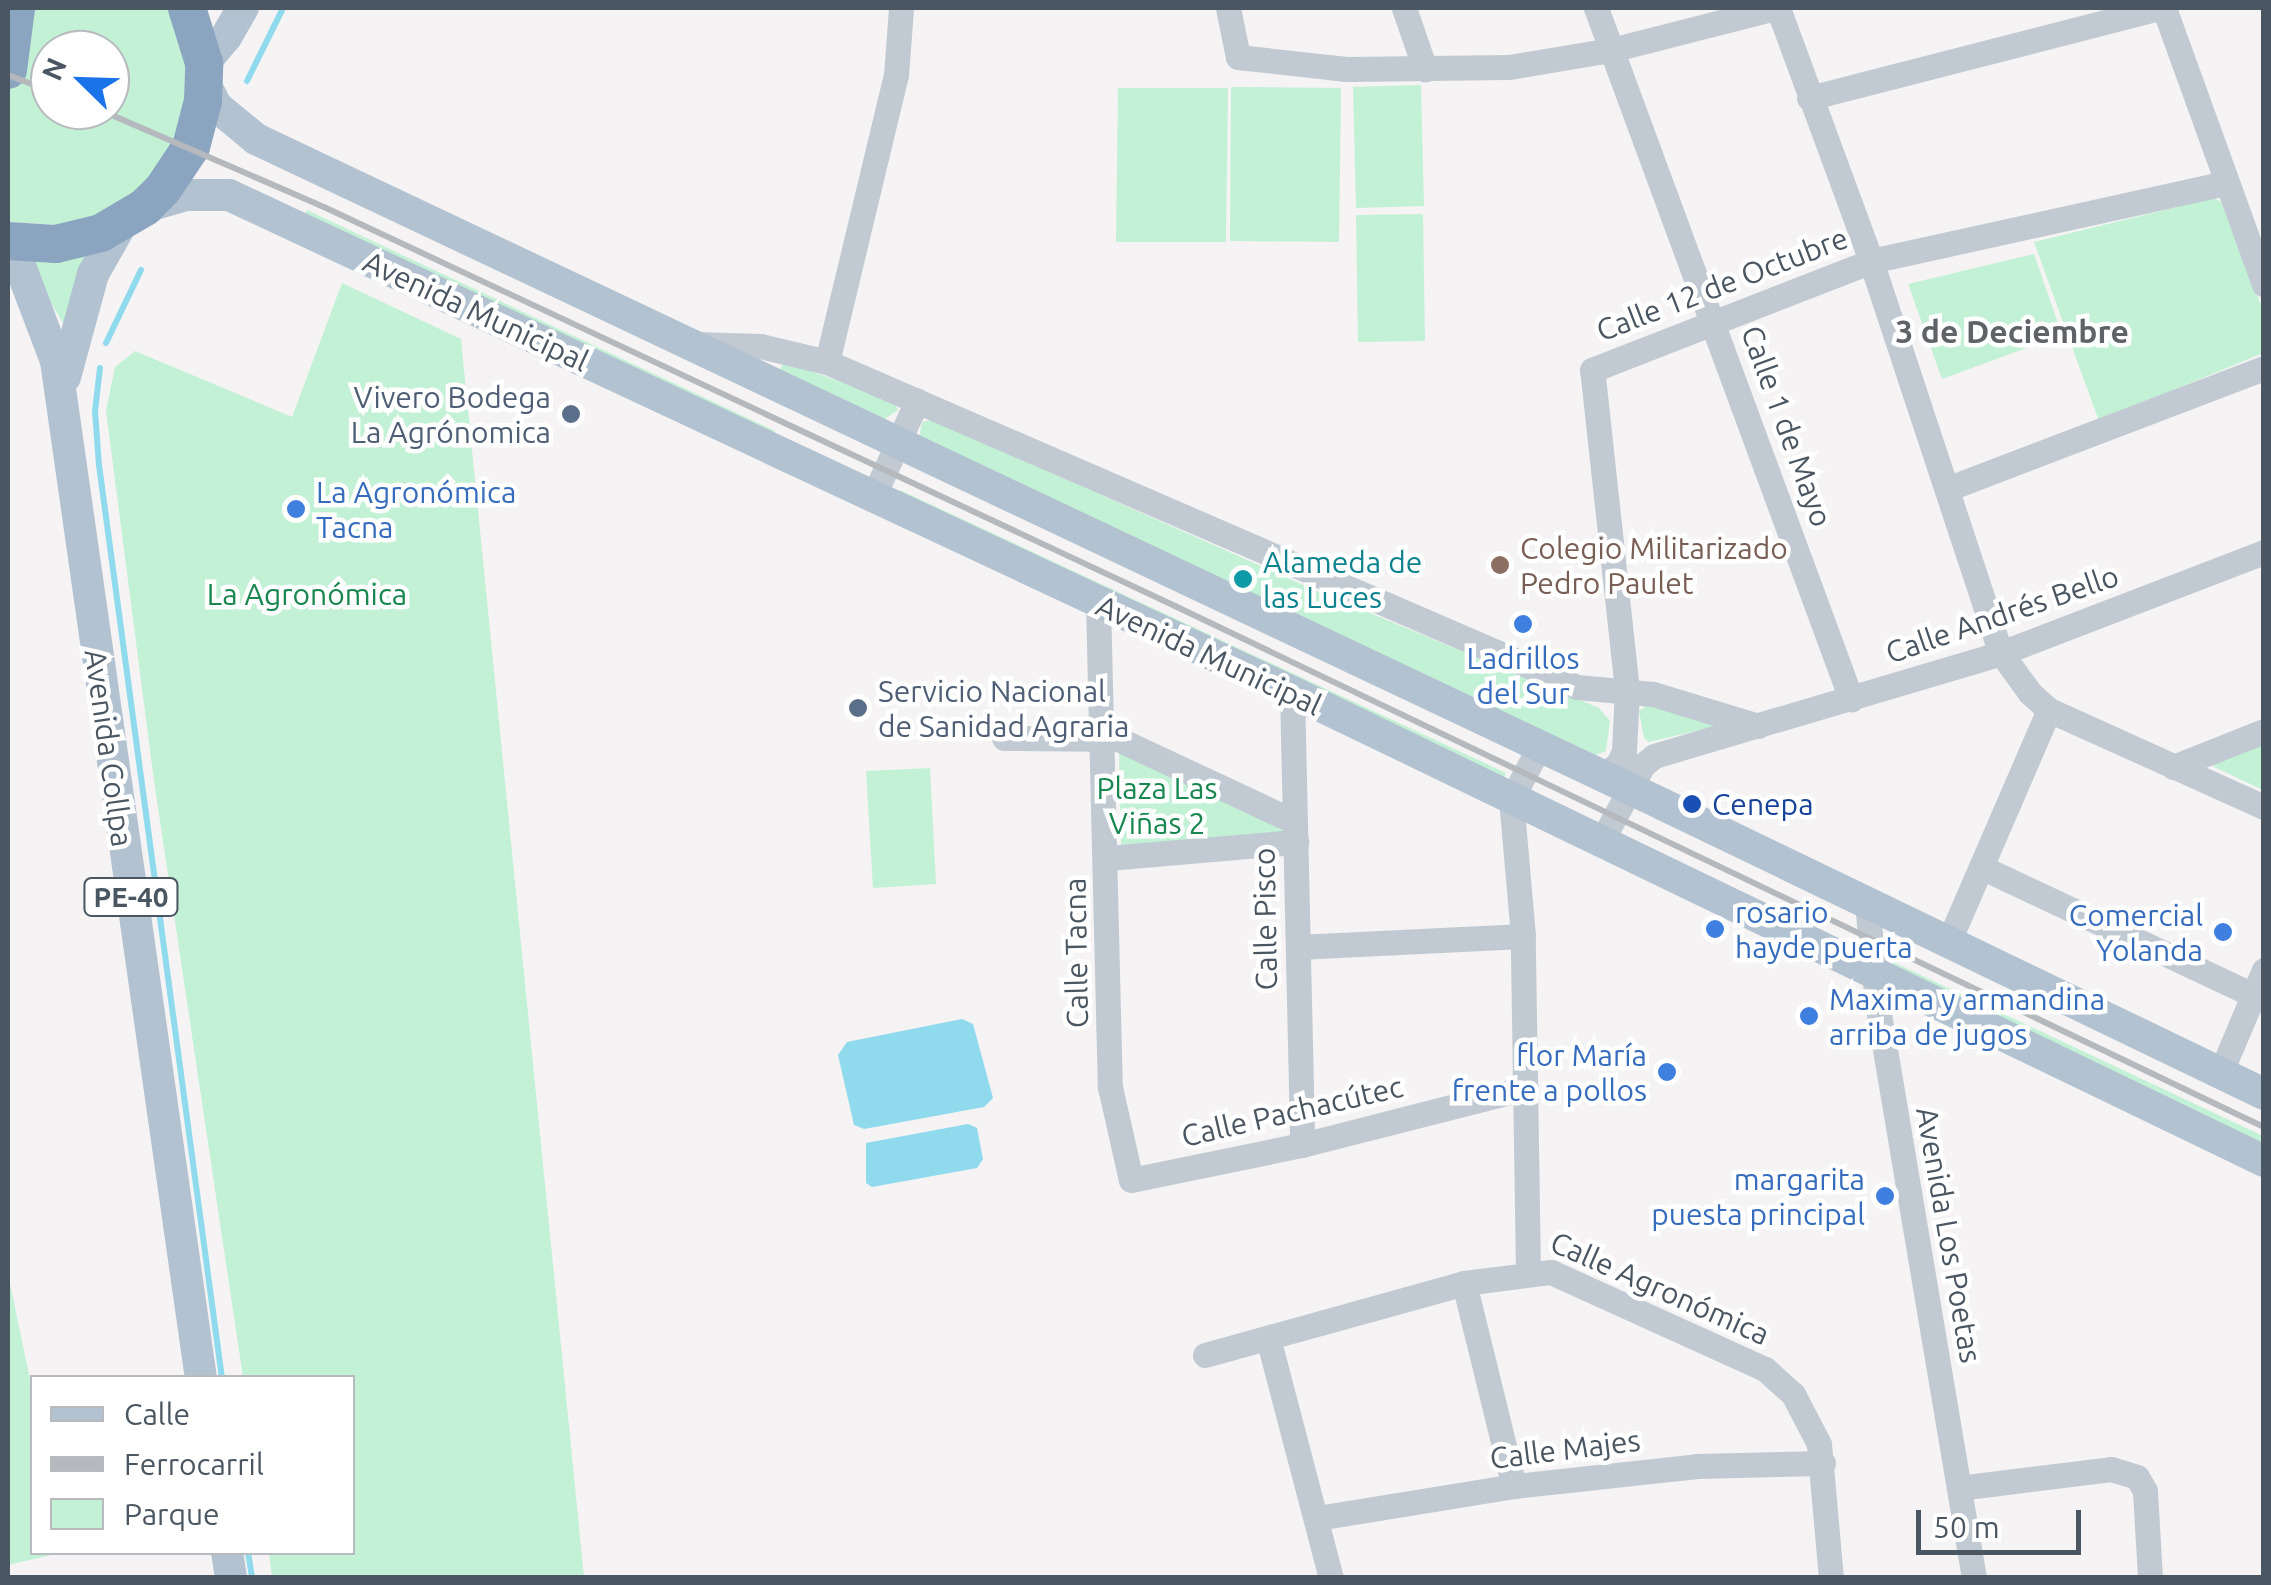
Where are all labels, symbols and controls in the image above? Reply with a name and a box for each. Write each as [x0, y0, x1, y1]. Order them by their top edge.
north arrow [30, 30, 130, 130]
text: N [35, 53, 72, 85]
street label: Calle 12 de Octubre [1591, 219, 1853, 349]
street label: Avenida Municipal [358, 243, 594, 379]
district label: 3 de Deciembre [1895, 312, 2129, 350]
street label: Calle 1 de Mayo [1734, 321, 1840, 531]
place label: Vivero Bodega La Agrónomica [351, 379, 551, 450]
marker: Vivero Bodega La Agrónomica [560, 403, 582, 425]
place label: La Agronómica Tacna [316, 474, 516, 544]
marker: La Agronómica Tacna [285, 498, 307, 520]
place label: Colegio Militarizado Pedro Paulet [1520, 530, 1788, 600]
place label: Alameda de las Luces [1263, 544, 1422, 614]
marker: Colegio Militarizado Pedro Paulet [1489, 554, 1511, 576]
street label: Calle Andrés Bello [1881, 557, 2123, 671]
marker: Alameda de las Luces [1232, 568, 1254, 590]
park label: La Agronómica [207, 576, 407, 612]
street label: Avenida Municipal [1091, 587, 1327, 723]
marker: Ladrillos del Sur [1512, 613, 1534, 635]
place label: Ladrillos del Sur [1466, 640, 1580, 710]
street label: Avenida Collpa [77, 647, 141, 849]
place label: Servicio Nacional de Sanidad Agraria [878, 673, 1130, 744]
marker: Servicio Nacional de Sanidad Agraria [847, 697, 869, 719]
park label: Plaza Las Viñas 2 [1096, 770, 1218, 840]
place label: Cenepa [1712, 786, 1814, 822]
marker: Cenepa [1681, 793, 1703, 815]
street label: Calle Pisco [1246, 847, 1284, 991]
road number: PE-40 [81, 874, 181, 920]
street label: Calle Tacna [1057, 877, 1095, 1029]
place label: rosario hayde puerta [1735, 894, 1913, 964]
place label: Comercial Yolanda [2069, 897, 2203, 968]
marker: rosario hayde puerta [1704, 918, 1726, 940]
marker: Comercial Yolanda [2212, 921, 2234, 943]
place label: Maxima y armandina arriba de jugos [1829, 981, 2105, 1052]
marker: Maxima y armandina arriba de jugos [1798, 1005, 1820, 1027]
place label: flor María frente a pollos [1452, 1037, 1647, 1108]
marker: flor María frente a pollos [1656, 1061, 1678, 1083]
street label: Calle Pachacútec [1178, 1068, 1406, 1154]
street label: Avenida Los Poetas [1909, 1104, 1989, 1366]
place label: margarita puesta principal [1651, 1161, 1865, 1232]
marker: margarita puesta principal [1874, 1185, 1896, 1207]
street label: Calle Agronómica [1545, 1224, 1775, 1352]
legend [30, 1375, 355, 1555]
text: Calle [124, 1397, 190, 1431]
street label: Calle Majes [1488, 1422, 1642, 1476]
text: Ferrocarril [124, 1447, 264, 1481]
scale bar [1921, 1490, 2086, 1552]
text: Parque [124, 1497, 220, 1531]
text: 50 m [1933, 1510, 2000, 1544]

